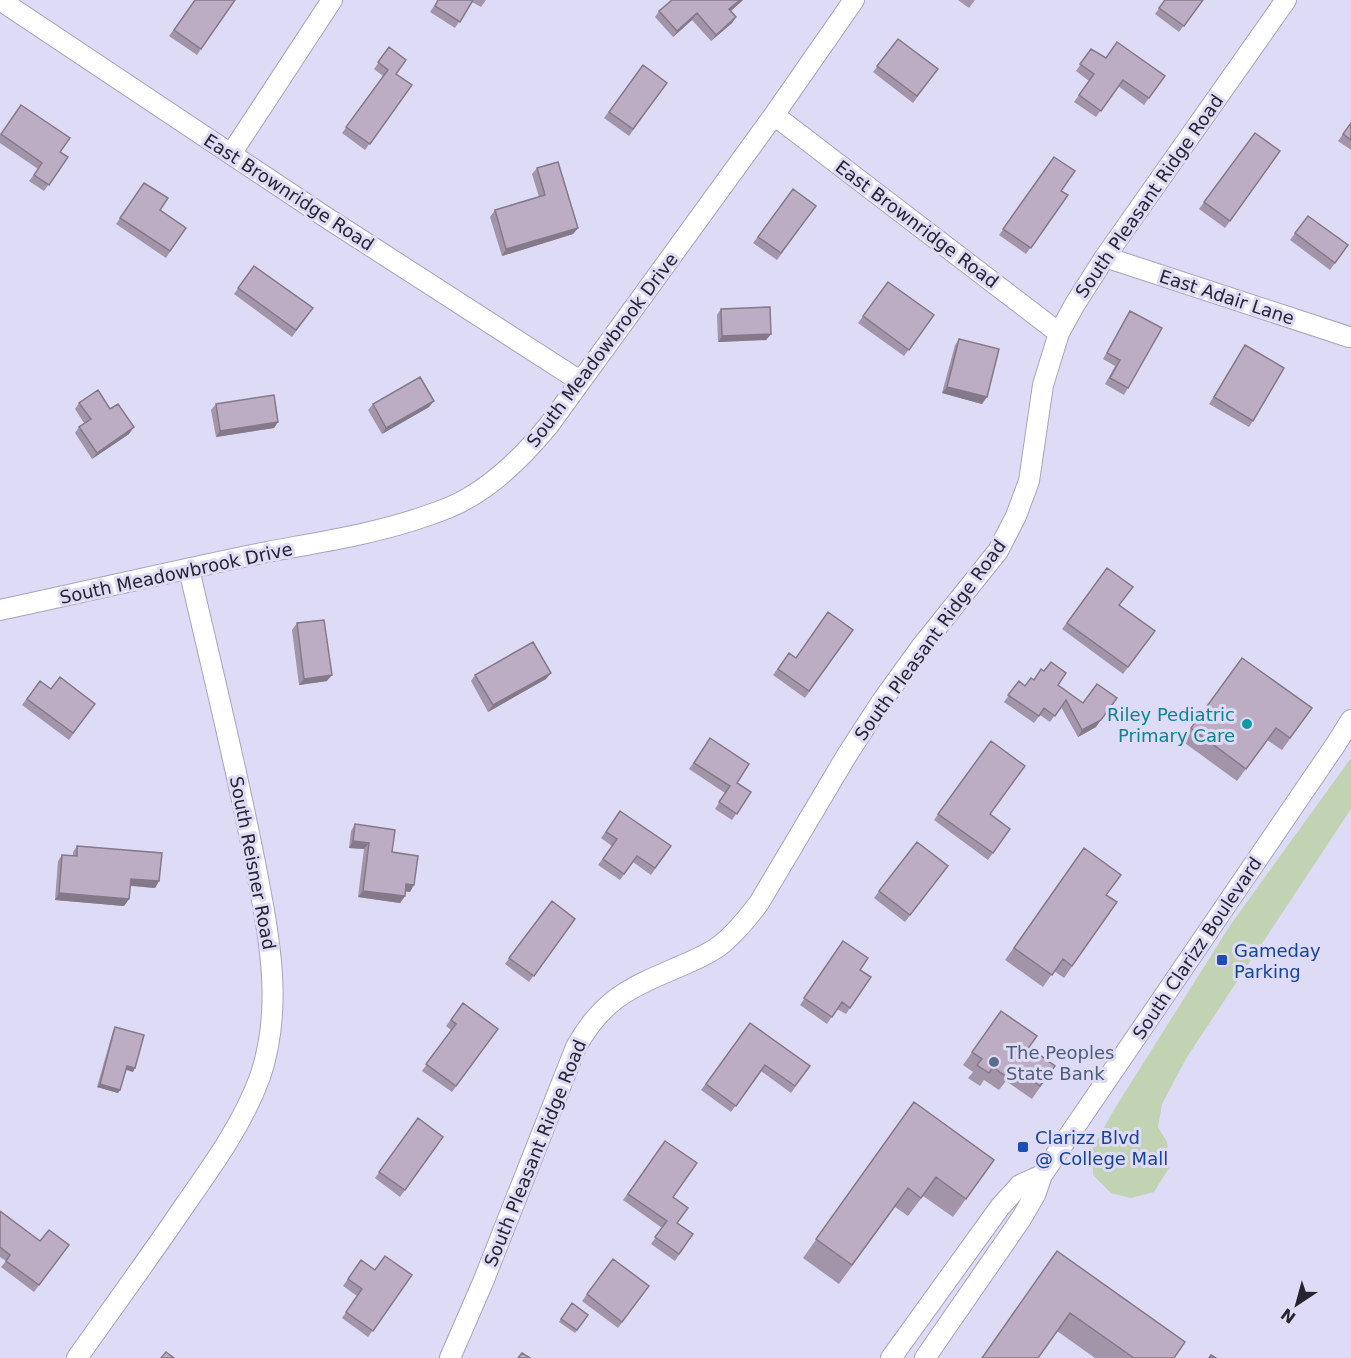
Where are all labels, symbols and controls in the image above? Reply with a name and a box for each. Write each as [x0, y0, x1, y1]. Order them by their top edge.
street label: South Pleasant Ridge Road [1071, 90, 1227, 302]
street label: East Brownridge Road [200, 129, 378, 255]
street label: East Brownridge Road [832, 156, 1002, 292]
street label: South Meadowbrook Drive [522, 249, 682, 451]
street label: East Adair Lane [1157, 265, 1297, 329]
street label: South Pleasant Ridge Road [850, 536, 1010, 744]
street label: South Meadowbrook Drive [58, 538, 294, 608]
place label: Riley Pediatric Primary Care [1107, 704, 1235, 746]
marker: Riley Pediatric Primary Care [1240, 717, 1254, 731]
street label: South Reisner Road [226, 775, 280, 951]
street label: South Clarizz Boulevard [1128, 853, 1266, 1043]
place label: Gameday Parking [1234, 940, 1321, 982]
marker: Gameday Parking [1215, 953, 1229, 967]
street label: South Pleasant Ridge Road [480, 1036, 590, 1270]
place label: The Peoples State Bank [1005, 1042, 1114, 1084]
marker: The Peoples State Bank [987, 1055, 1001, 1069]
place label: Clarizz Blvd @ College Mall [1035, 1127, 1168, 1169]
marker: Clarizz Blvd @ College Mall [1016, 1140, 1030, 1154]
north arrow [1267, 1274, 1327, 1334]
text: N [1277, 1304, 1299, 1327]

